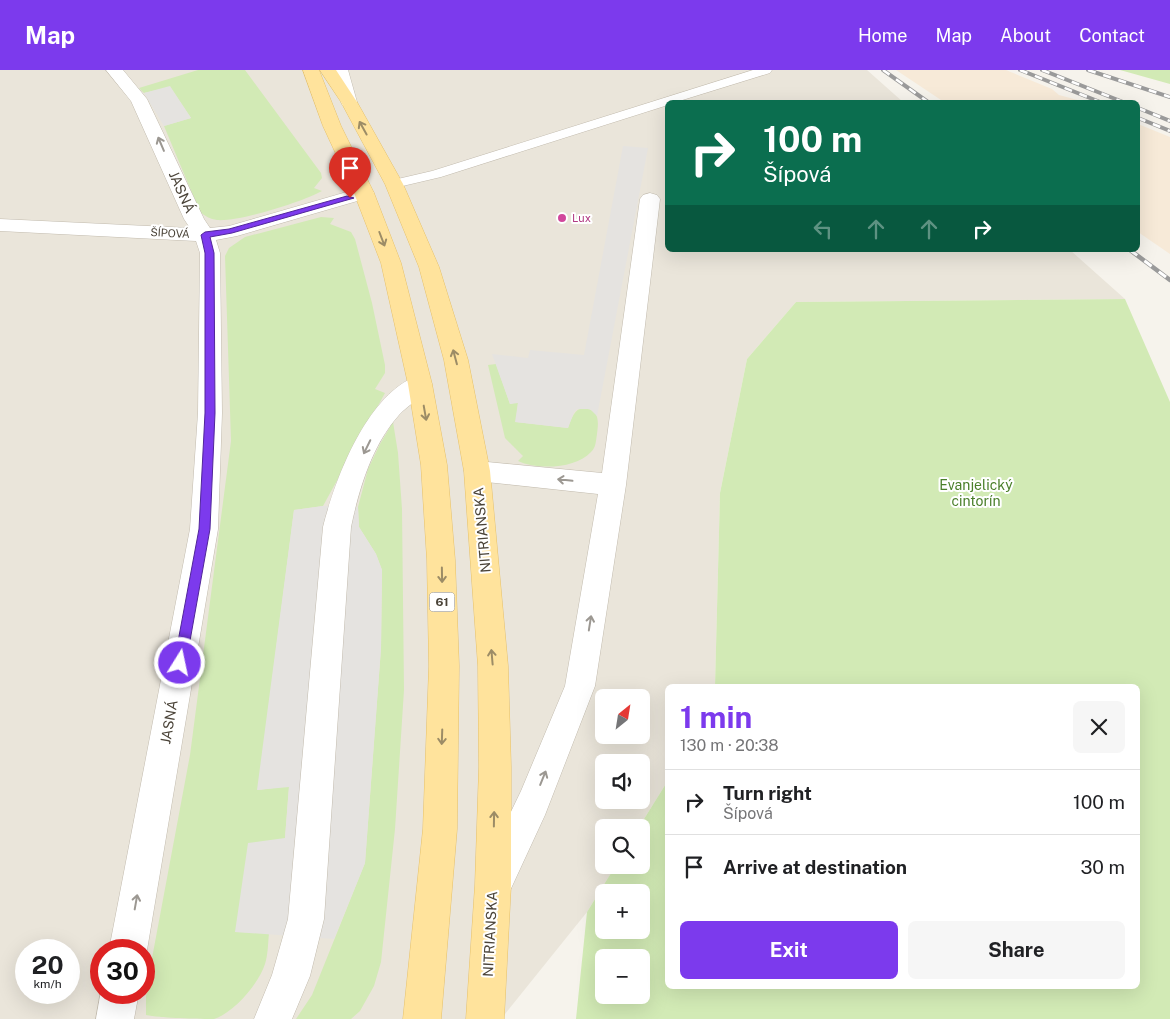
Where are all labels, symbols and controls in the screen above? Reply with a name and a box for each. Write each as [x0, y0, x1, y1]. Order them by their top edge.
text: Map [25, 21, 75, 49]
text: Home [858, 25, 908, 46]
text: Map [936, 25, 972, 46]
text: About [1000, 25, 1051, 46]
text: Contact [1079, 25, 1145, 46]
text: 100 m [763, 119, 862, 160]
icon: right [680, 120, 745, 185]
one-way arrow [358, 121, 367, 136]
one-way arrow [156, 137, 166, 152]
pin [329, 147, 371, 198]
icon: arrive [336, 154, 364, 182]
text: Šípová [763, 161, 832, 187]
street label: JASNÁ [166, 168, 199, 216]
marker: Lux [556, 212, 568, 224]
place label: Lux [572, 212, 591, 224]
icon: left [809, 215, 837, 243]
icon: ahead [862, 215, 890, 243]
icon: ahead [915, 215, 943, 243]
icon: right [968, 215, 996, 243]
street label: ŠÍPOVÁ [150, 225, 190, 240]
one-way arrow [378, 231, 387, 246]
one-way arrow [450, 349, 459, 365]
one-way arrow [421, 405, 431, 421]
one-way arrow [362, 439, 371, 454]
one-way arrow [557, 475, 573, 485]
park label: Evanjelický cintorín [939, 477, 1013, 509]
street label: NITRIANSKA [470, 487, 494, 573]
one-way arrow [437, 566, 447, 582]
road number: 61 [430, 592, 454, 612]
one-way arrow [586, 616, 596, 632]
position arrow [153, 636, 205, 688]
one-way arrow [487, 649, 497, 665]
north arrow [595, 689, 650, 744]
map controls [595, 689, 650, 1004]
street label: JASNÁ [156, 698, 181, 745]
text: 1 min [680, 699, 752, 735]
button: close [1073, 701, 1125, 753]
one-way arrow [437, 728, 447, 745]
text: 130 m · 20:38 [680, 736, 779, 755]
button: sound [595, 754, 650, 809]
one-way arrow [539, 771, 548, 786]
text: Turn right [723, 782, 812, 804]
icon: right [680, 788, 708, 816]
text: 100 m [1073, 791, 1125, 813]
text: Šípová [723, 804, 773, 823]
one-way arrow [489, 811, 499, 828]
button: search [595, 819, 650, 874]
icon: arrive [680, 853, 708, 881]
text: Arrive at destination [723, 856, 907, 878]
text: 30 m [1080, 856, 1125, 878]
button: + [595, 884, 650, 939]
street label: NITRIANSKA [480, 891, 500, 977]
one-way arrow [132, 894, 142, 910]
button: Exit [680, 921, 898, 979]
button: Share [908, 921, 1125, 979]
speed limit sign: 30 [90, 939, 155, 1004]
button: − [595, 949, 650, 1004]
text: 20 [32, 950, 64, 980]
text: km/h [33, 977, 62, 991]

